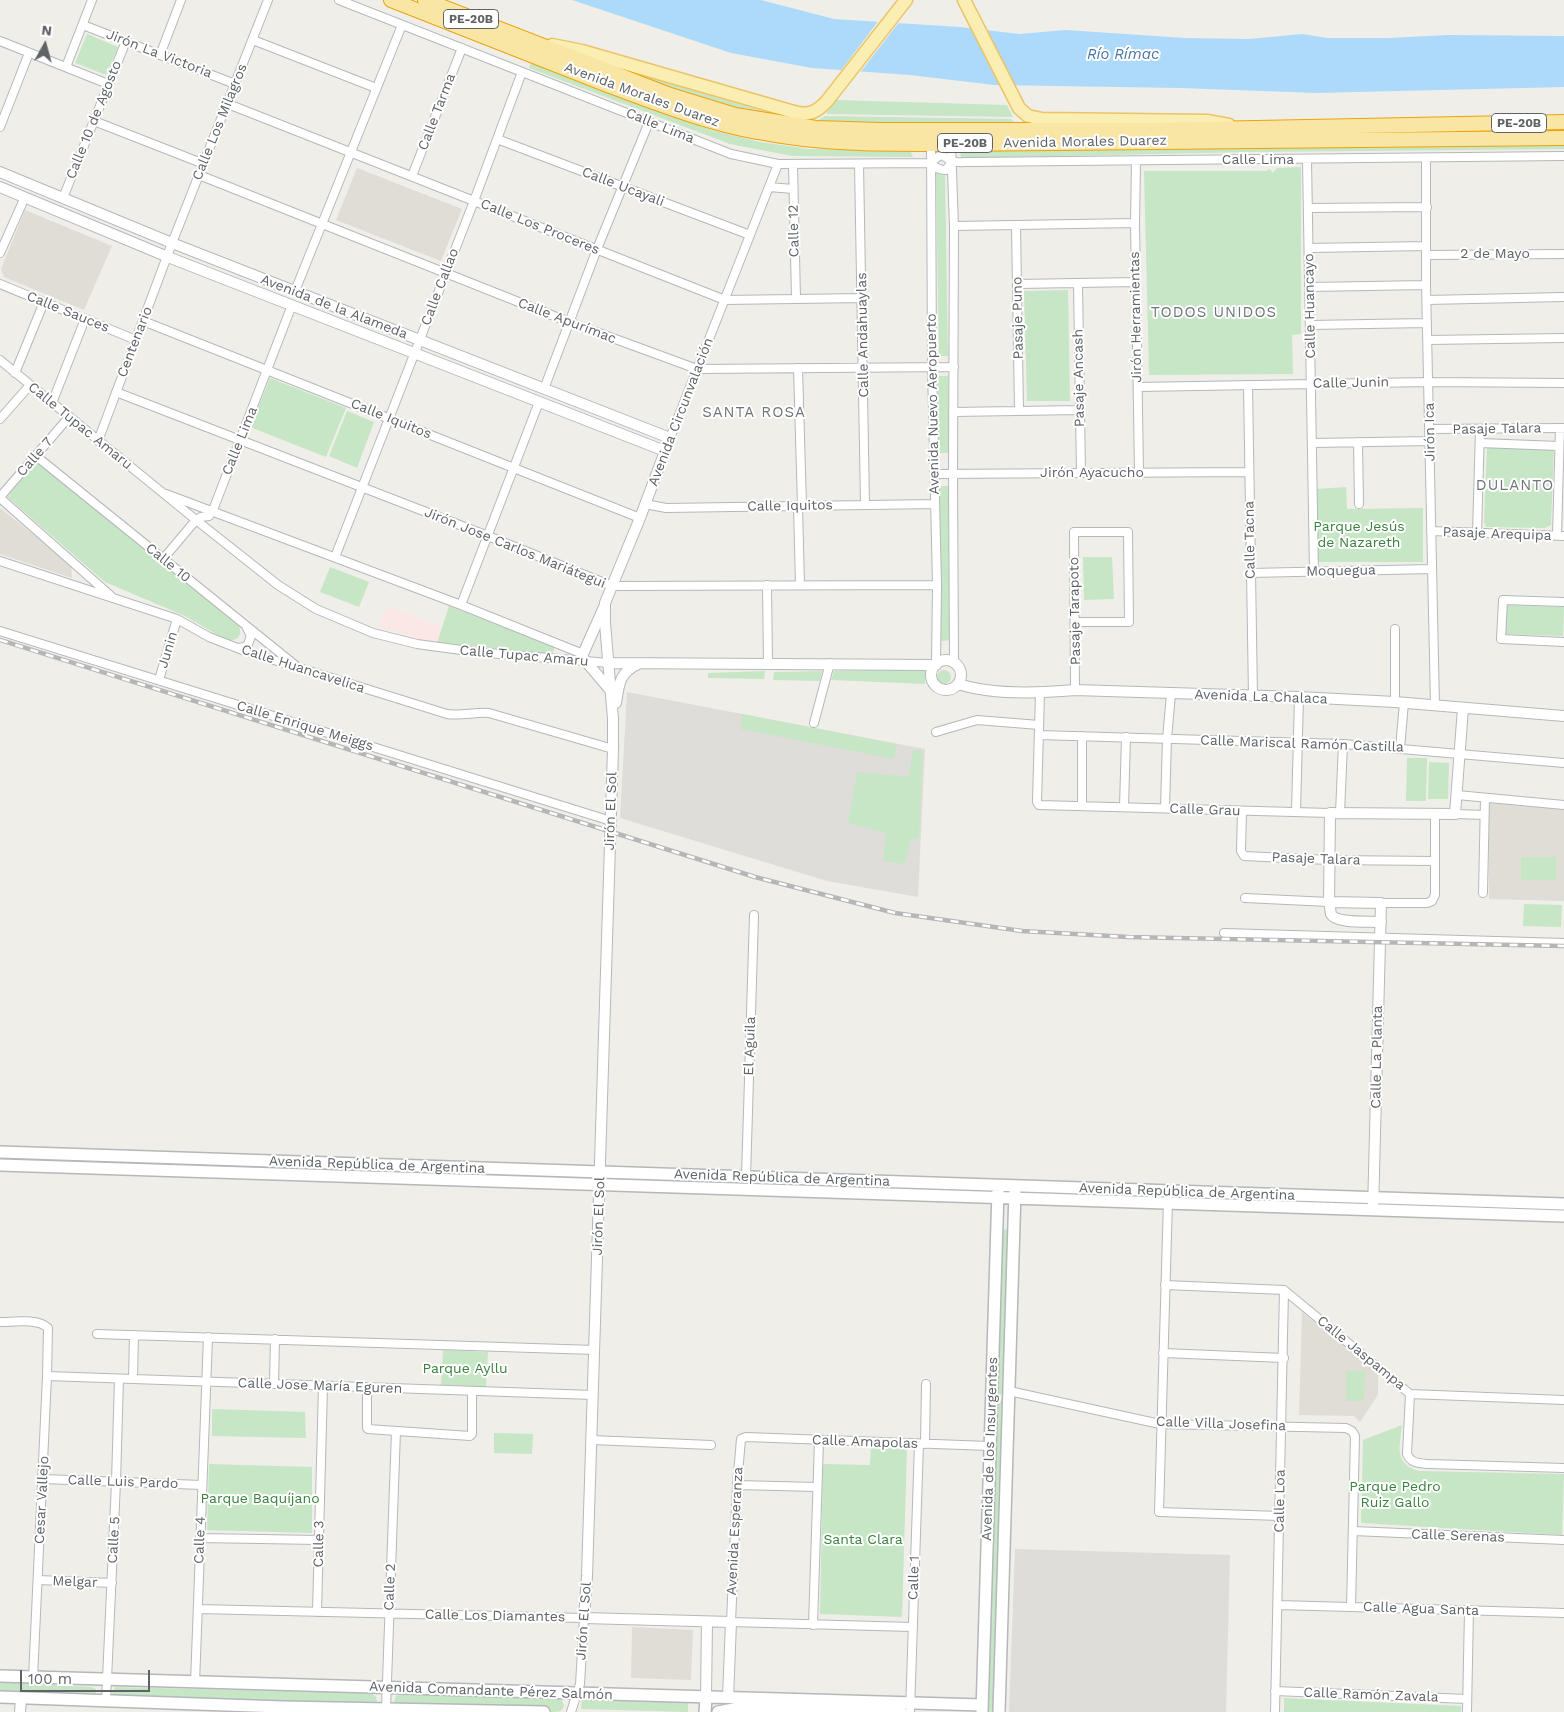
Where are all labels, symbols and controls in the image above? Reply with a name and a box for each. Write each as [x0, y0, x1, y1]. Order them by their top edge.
road number: PE-20B [444, 10, 498, 28]
north arrow [20, 20, 70, 70]
text: N [41, 22, 53, 39]
street label: Jirón La Victoria [104, 26, 214, 82]
water label: Río Rímac [1087, 46, 1159, 64]
street label: Calle 10 de Agosto [63, 58, 125, 182]
street label: Avenida Morales Duarez [562, 59, 722, 131]
street label: Calle Los Milagros [189, 61, 251, 183]
street label: Calle Tarma [415, 71, 459, 153]
street label: Calle Lima [623, 105, 697, 147]
road number: PE-20B [1492, 114, 1546, 132]
street label: Avenida Morales Duarez [1003, 132, 1167, 152]
road number: PE-20B [938, 134, 992, 152]
street label: Calle Lima [1222, 152, 1294, 168]
street label: Calle Ucayali [579, 164, 667, 210]
street label: Calle Los Proceres [478, 195, 602, 259]
street label: Calle 12 [785, 205, 803, 257]
street label: Calle Callao [418, 246, 462, 328]
street label: 2 de Mayo [1460, 246, 1530, 262]
street label: Jirón Herramientas [1126, 251, 1146, 383]
street label: Calle Huancayo [1301, 253, 1319, 359]
street label: Avenida de la Alameda [258, 271, 410, 343]
street label: Calle Andahuaylas [854, 272, 872, 398]
street label: Pasaje Puno [1009, 277, 1027, 359]
street label: Calle Sauces [24, 288, 112, 336]
street label: Calle Apurímac [515, 294, 619, 348]
street label: Centenario [114, 304, 156, 380]
district label: TODOS UNIDOS [1149, 304, 1279, 322]
street label: Avenida Nuevo Aeropuerto [923, 313, 943, 495]
street label: Pasaje Ancash [1070, 329, 1088, 427]
street label: Avenida Circunvalación [645, 335, 717, 489]
street label: Calle Junin [1313, 374, 1389, 392]
street label: Calle Tupac Amaru [24, 379, 136, 473]
street label: Calle Iquitos [348, 395, 434, 443]
street label: Jirón Ica [1421, 403, 1439, 461]
street label: Calle Lima [219, 404, 261, 478]
district label: SANTA ROSA [701, 404, 807, 422]
street label: Pasaje Talara [1452, 420, 1542, 438]
street label: Calle 7 [13, 434, 57, 480]
street label: Jirón Ayacucho [1040, 465, 1144, 481]
district label: DULANTO [1475, 477, 1555, 495]
street label: Calle Iquitos [747, 497, 833, 515]
street label: Calle Tacna [1241, 501, 1259, 579]
street label: Jirón Jose Carlos Mariátegui [422, 504, 608, 592]
park label: Parque Jesús de Nazareth [1313, 519, 1405, 552]
street label: Pasaje Arequipa [1442, 524, 1552, 544]
street label: Calle 10 [142, 540, 194, 586]
street label: Pasaje Tarapoto [1066, 557, 1084, 665]
street label: Moquegua [1306, 562, 1376, 580]
street label: Junin [154, 630, 182, 670]
street label: Calle Huancavelica [239, 641, 367, 697]
street label: Calle Tupac Amaru [459, 642, 589, 670]
street label: Avenida La Chalaca [1194, 686, 1328, 708]
street label: Calle Enrique Meiggs [235, 697, 375, 755]
street label: Calle Mariscal Ramón Castilla [1200, 732, 1404, 756]
street label: Jirón El Sol [601, 771, 621, 851]
street label: Calle Grau [1169, 800, 1241, 820]
street label: Pasaje Talara [1271, 849, 1361, 869]
street label: Calle La Planta [1368, 1005, 1386, 1109]
street label: El Aguila [741, 1016, 759, 1076]
street label: Avenida República de Argentina [269, 1153, 485, 1177]
street label: Avenida República de Argentina [674, 1166, 890, 1190]
street label: Jirón El Sol [589, 1176, 609, 1256]
street label: Avenida República de Argentina [1079, 1180, 1295, 1204]
street label: Calle Jaspampa [1313, 1312, 1409, 1394]
street label: Avenida de los Insurgentes [978, 1357, 1002, 1541]
park label: Parque Ayllu [422, 1361, 508, 1377]
street label: Calle Jose María Eguren [237, 1375, 403, 1397]
street label: Calle Villa Josefina [1156, 1413, 1286, 1435]
street label: Calle Amapolas [812, 1432, 918, 1452]
street label: Cesar Vallejo [31, 1455, 53, 1545]
street label: Avenida Esperanza [723, 1466, 747, 1596]
street label: Calle Loa [1271, 1469, 1289, 1533]
street label: Calle Luis Pardo [67, 1472, 179, 1492]
park label: Parque Pedro Ruiz Gallo [1349, 1479, 1441, 1511]
park label: Parque Baquíjano [200, 1491, 320, 1507]
street label: Calle 5 [104, 1516, 124, 1564]
street label: Calle 4 [191, 1516, 209, 1564]
street label: Calle 3 [310, 1520, 328, 1568]
street label: Calle Serenas [1411, 1526, 1505, 1546]
park label: Santa Clara [823, 1532, 903, 1548]
street label: Calle 1 [905, 1556, 923, 1600]
street label: Calle 2 [381, 1563, 399, 1611]
street label: Melgar [52, 1573, 98, 1591]
street label: Jirón El Sol [573, 1581, 595, 1661]
street label: Calle Agua Santa [1363, 1599, 1479, 1619]
street label: Calle Los Diamantes [425, 1606, 565, 1626]
scale bar [22, 1660, 152, 1692]
text: 100 m [28, 1670, 72, 1688]
street label: Avenida Comandante Pérez Salmón [369, 1678, 613, 1704]
street label: Calle Ramón Zavala [1303, 1684, 1439, 1706]

